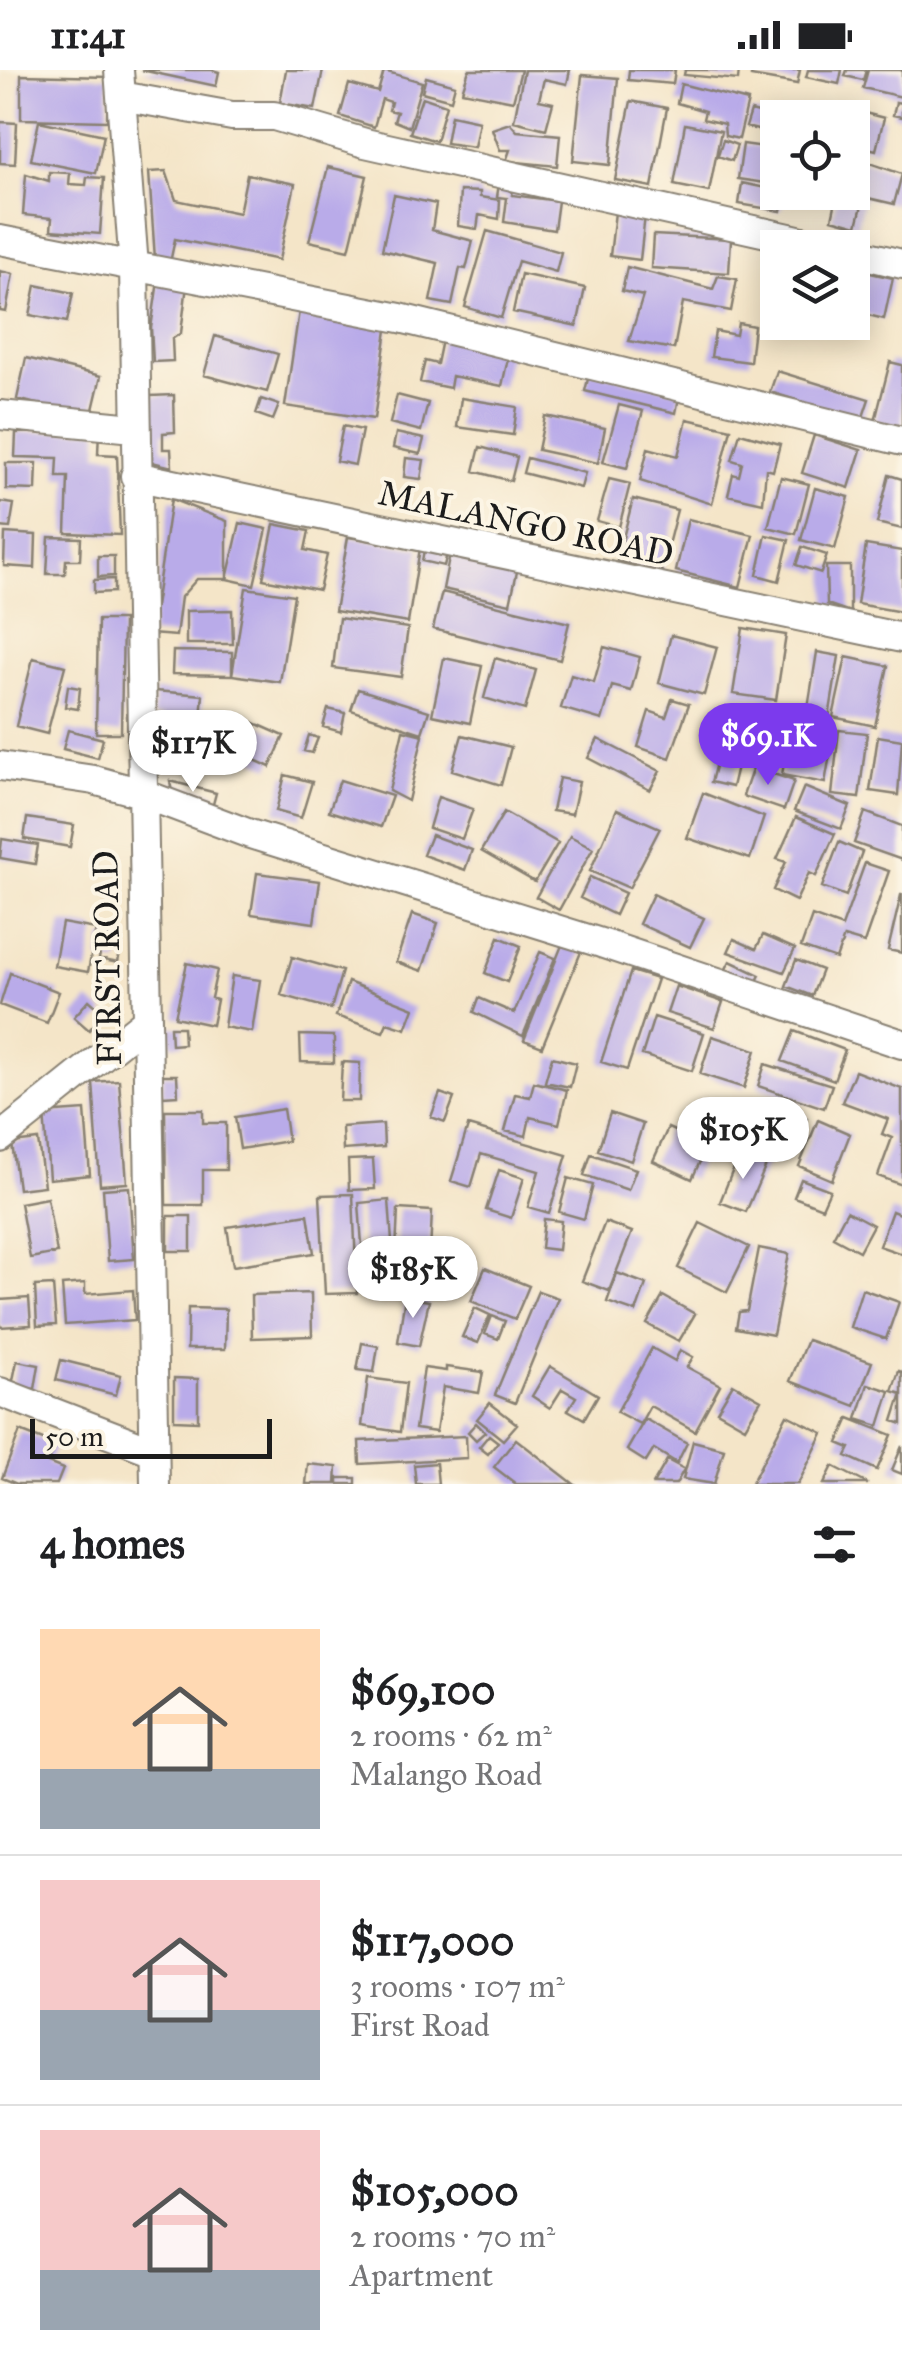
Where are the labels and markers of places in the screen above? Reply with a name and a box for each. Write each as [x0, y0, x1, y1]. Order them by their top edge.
pin: $69.1K [687, 703, 849, 788]
pin: $117K [123, 710, 263, 795]
pin: $105K [673, 1097, 813, 1182]
pin: $185K [343, 1236, 483, 1321]

